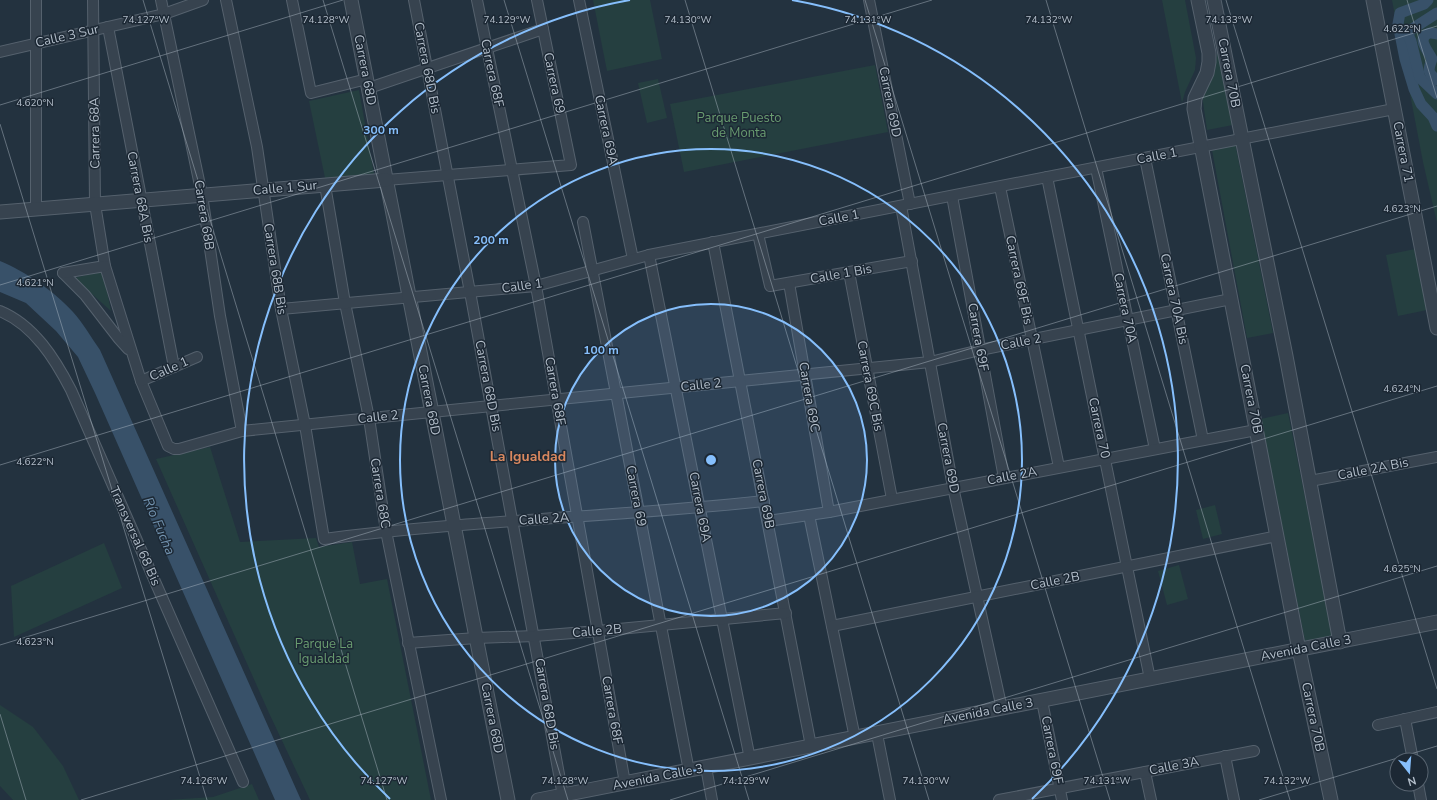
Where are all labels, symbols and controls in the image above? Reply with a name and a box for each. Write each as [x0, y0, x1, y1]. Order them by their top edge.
text: 74.127°W [122, 13, 170, 27]
text: 74.128°W [302, 13, 350, 27]
text: 74.129°W [483, 13, 531, 27]
text: 74.130°W [664, 13, 712, 27]
text: 74.131°W [844, 13, 892, 27]
text: 74.132°W [1025, 13, 1073, 27]
text: 74.133°W [1205, 13, 1253, 27]
street label: Calle 3 Sur [34, 20, 101, 52]
street label: Carrera 68D Bis [409, 21, 445, 115]
text: 4.622°N [1383, 22, 1421, 36]
street label: Carrera 68D [349, 33, 381, 107]
street label: Carrera 68F [476, 37, 508, 109]
street label: Carrera 70B [1213, 37, 1245, 109]
street label: Carrera 69 [539, 51, 569, 115]
street label: Carrera 69D [874, 65, 906, 139]
street label: Carrera 69A [590, 93, 622, 167]
text: 4.620°N [16, 96, 54, 110]
street label: Carrera 68A [85, 97, 105, 169]
park label: Parque Puesto de Monta [697, 109, 781, 142]
street label: Carrera 71 [1388, 120, 1418, 184]
text: 300 m [363, 122, 399, 138]
street label: Calle 1 [1135, 143, 1179, 169]
street label: Carrera 68A Bis [122, 150, 158, 244]
street label: Calle 1 Sur [252, 176, 318, 200]
street label: Carrera 68B [190, 179, 218, 251]
text: 4.623°N [1383, 202, 1421, 216]
street label: Calle 1 [817, 205, 861, 231]
street label: Carrera 68B Bis [259, 222, 291, 316]
text: 200 m [473, 232, 509, 248]
street label: Carrera 69F Bis [1001, 234, 1037, 326]
street label: Carrera 70A Bis [1156, 252, 1192, 346]
street label: Calle 1 Bis [809, 260, 873, 288]
street label: Carrera 70A [1109, 271, 1141, 345]
street label: Calle 1 [500, 274, 544, 298]
text: 4.621°N [16, 276, 54, 290]
street label: Carrera 69F [963, 301, 993, 373]
street label: Calle 2 [999, 329, 1043, 355]
street label: Carrera 68D Bis [470, 339, 506, 433]
street label: Carrera 69C Bis [852, 339, 888, 433]
text: 100 m [583, 342, 619, 358]
street label: Calle 1 [147, 352, 191, 386]
street label: Carrera 68F [540, 355, 570, 427]
street label: Carrera 69C [794, 361, 824, 434]
street label: Carrera 68D [413, 363, 445, 437]
street label: Carrera 70B [1235, 363, 1267, 435]
street label: Calle 2 [680, 374, 722, 396]
text: 4.624°N [1383, 382, 1421, 396]
street label: Carrera 70 [1084, 396, 1114, 460]
street label: Calle 2 [357, 406, 399, 428]
street label: Carrera 69D [932, 421, 964, 495]
district label: La Igualdad [490, 447, 566, 466]
centre of rings [704, 453, 718, 467]
street label: Calle 2A Bis [1336, 453, 1410, 485]
text: 4.622°N [16, 455, 54, 469]
street label: Carrera 68C [366, 457, 394, 530]
street label: Carrera 69B [747, 458, 779, 530]
street label: Calle 2A [985, 462, 1039, 490]
street label: Carrera 69 [621, 464, 651, 528]
street label: Carrera 69A [684, 470, 716, 544]
street label: Transversal 68 Bis [105, 483, 165, 589]
water label: Río Fucha [138, 494, 180, 558]
street label: Calle 2A [518, 508, 570, 530]
text: 4.625°N [1383, 562, 1421, 576]
street label: Calle 2B [1029, 567, 1081, 595]
street label: Calle 2B [571, 620, 623, 642]
street label: Avenida Calle 3 [1259, 630, 1353, 666]
text: 4.623°N [16, 635, 54, 649]
park label: Parque La Igualdad [295, 635, 353, 668]
street label: Carrera 68D Bis [530, 657, 564, 751]
street label: Carrera 68F [597, 674, 627, 746]
street label: Carrera 68D [476, 681, 508, 755]
street label: Carrera 70B [1297, 681, 1329, 753]
street label: Avenida Calle 3 [941, 693, 1035, 729]
street label: Carrera 69F [1037, 714, 1067, 786]
street label: Calle 3A [1147, 752, 1201, 780]
north arrow [1389, 752, 1429, 792]
street label: Avenida Calle 3 [611, 759, 705, 795]
text: N [1406, 773, 1418, 789]
text: 74.126°W [180, 774, 228, 788]
text: 74.127°W [360, 774, 408, 788]
text: 74.128°W [541, 774, 589, 788]
text: 74.129°W [722, 774, 770, 788]
text: 74.130°W [902, 774, 950, 788]
text: 74.131°W [1083, 774, 1131, 788]
text: 74.132°W [1263, 774, 1311, 788]

